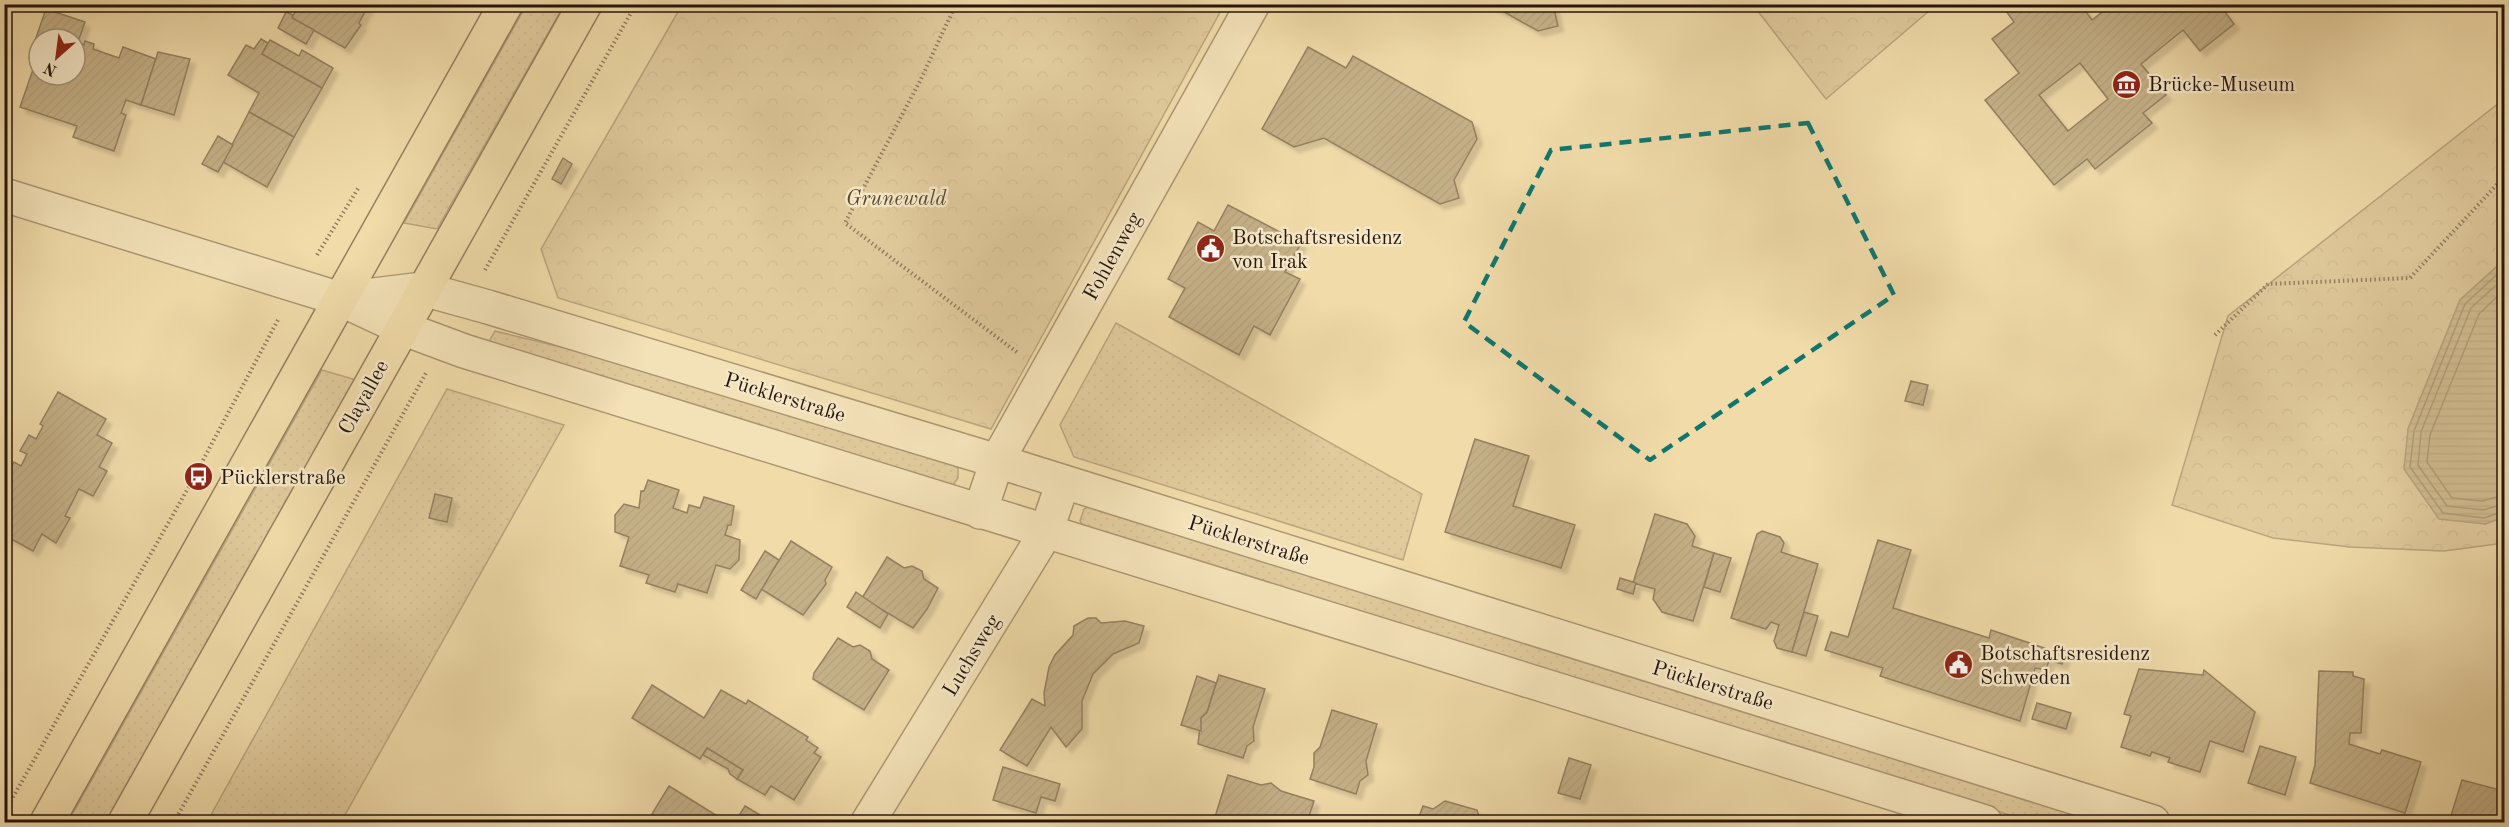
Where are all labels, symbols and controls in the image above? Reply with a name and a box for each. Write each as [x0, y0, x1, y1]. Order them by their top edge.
north arrow [27, 27, 87, 87]
text: N [41, 58, 60, 78]
museum icon: Brücke-Museum [2111, 68, 2143, 100]
place label: Brücke-Museum [2148, 75, 2295, 96]
park label: Grunewald [846, 189, 947, 210]
street label: Fohlenweg [1080, 208, 1146, 304]
place label: Botschaftsresidenz von Irak [1232, 228, 1402, 273]
public building icon: Botschaftsresidenz von Irak [1195, 233, 1227, 265]
street label: Clayallee [335, 357, 393, 438]
street label: Pücklerstraße [721, 370, 848, 427]
bus stop icon: Pücklerstraße [183, 461, 215, 493]
place label: Pücklerstraße [220, 468, 346, 489]
street label: Pücklerstraße [1185, 513, 1312, 570]
street label: Luchsweg [940, 611, 1005, 700]
place label: Botschaftsresidenz Schweden [1980, 644, 2150, 689]
public building icon: Botschaftsresidenz Schweden [1943, 649, 1975, 681]
street label: Pücklerstraße [1649, 658, 1776, 715]

